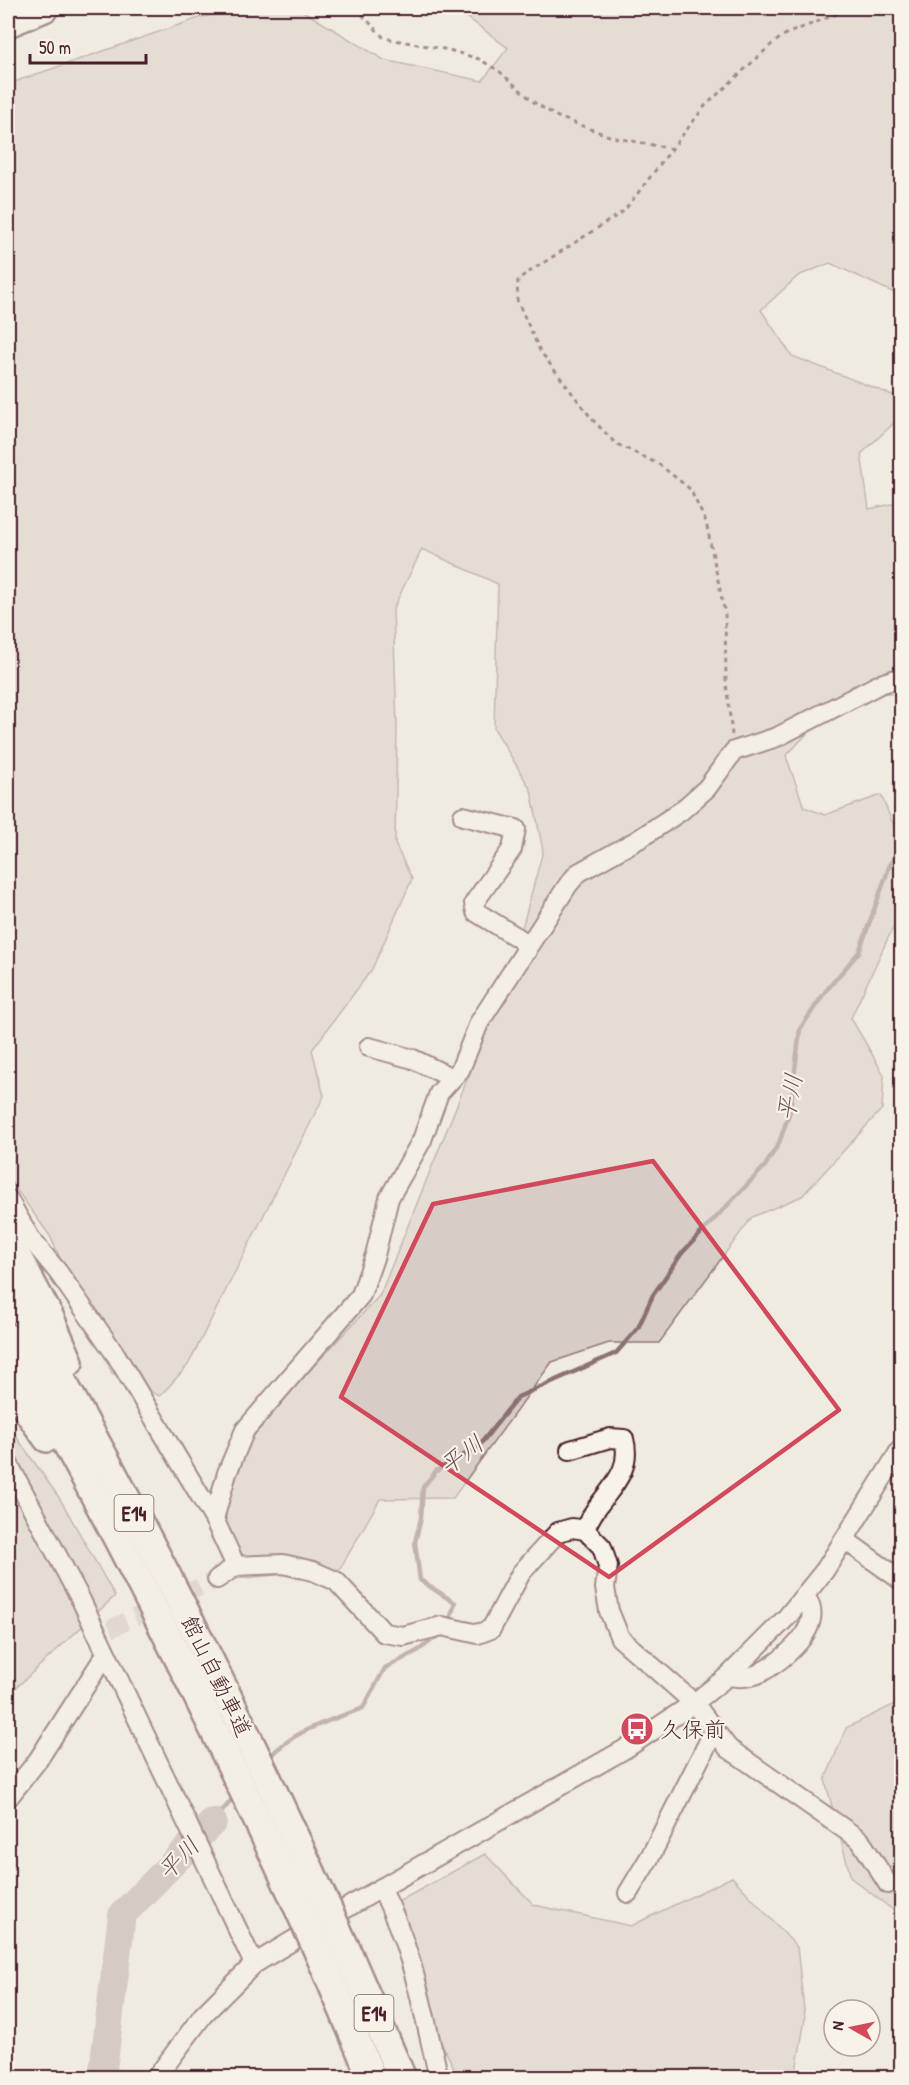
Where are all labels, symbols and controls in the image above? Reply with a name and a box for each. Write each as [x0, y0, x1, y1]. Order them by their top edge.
scale bar [30, 27, 146, 65]
text: 50 m [39, 35, 71, 60]
water label: 平川 [769, 1070, 809, 1124]
water label: 平川 [432, 1427, 490, 1481]
road number: E14 [114, 1495, 154, 1531]
street label: 館山自動車道 [175, 1610, 259, 1742]
bus stop icon: 久保前 [619, 1711, 655, 1747]
place label: 久保前 [660, 1714, 726, 1744]
water label: 平川 [150, 1830, 206, 1886]
road number: E14 [354, 1995, 394, 2031]
north arrow [822, 1998, 882, 2058]
text: N [826, 2019, 849, 2032]

